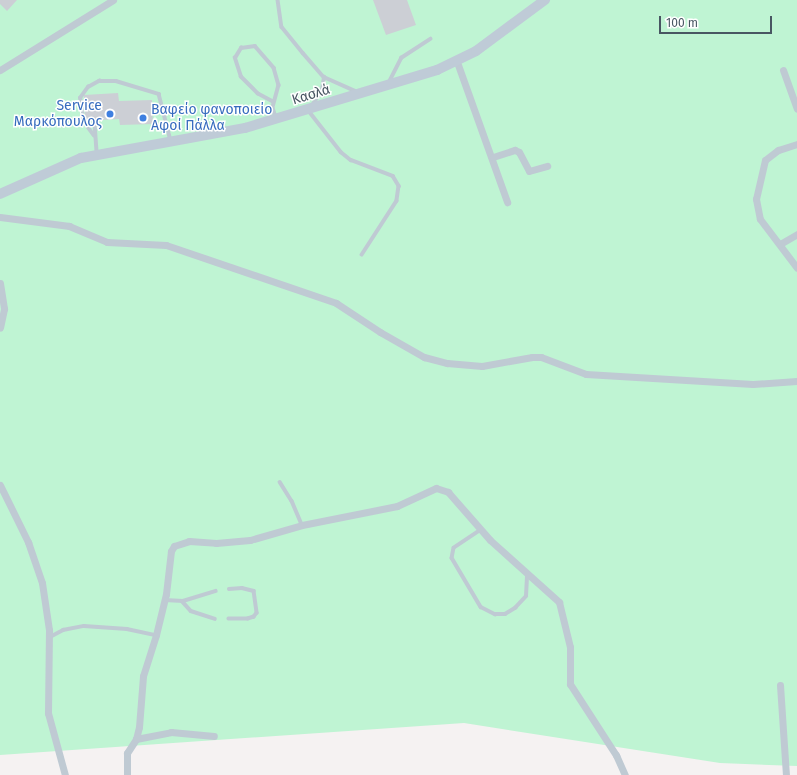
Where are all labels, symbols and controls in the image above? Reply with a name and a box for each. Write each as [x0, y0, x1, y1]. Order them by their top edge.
scale bar [661, 8, 774, 34]
text: 100 m [666, 16, 698, 30]
street label: Κασλά [290, 81, 332, 109]
place label: Service Μαρκόπουλος [14, 98, 102, 130]
place label: Βαφείο φανοποιείο Αφοί Πάλλα [151, 102, 273, 134]
marker: Service Μαρκόπουλος [105, 109, 115, 119]
marker: Βαφείο φανοποιείο Αφοί Πάλλα [138, 113, 148, 123]

